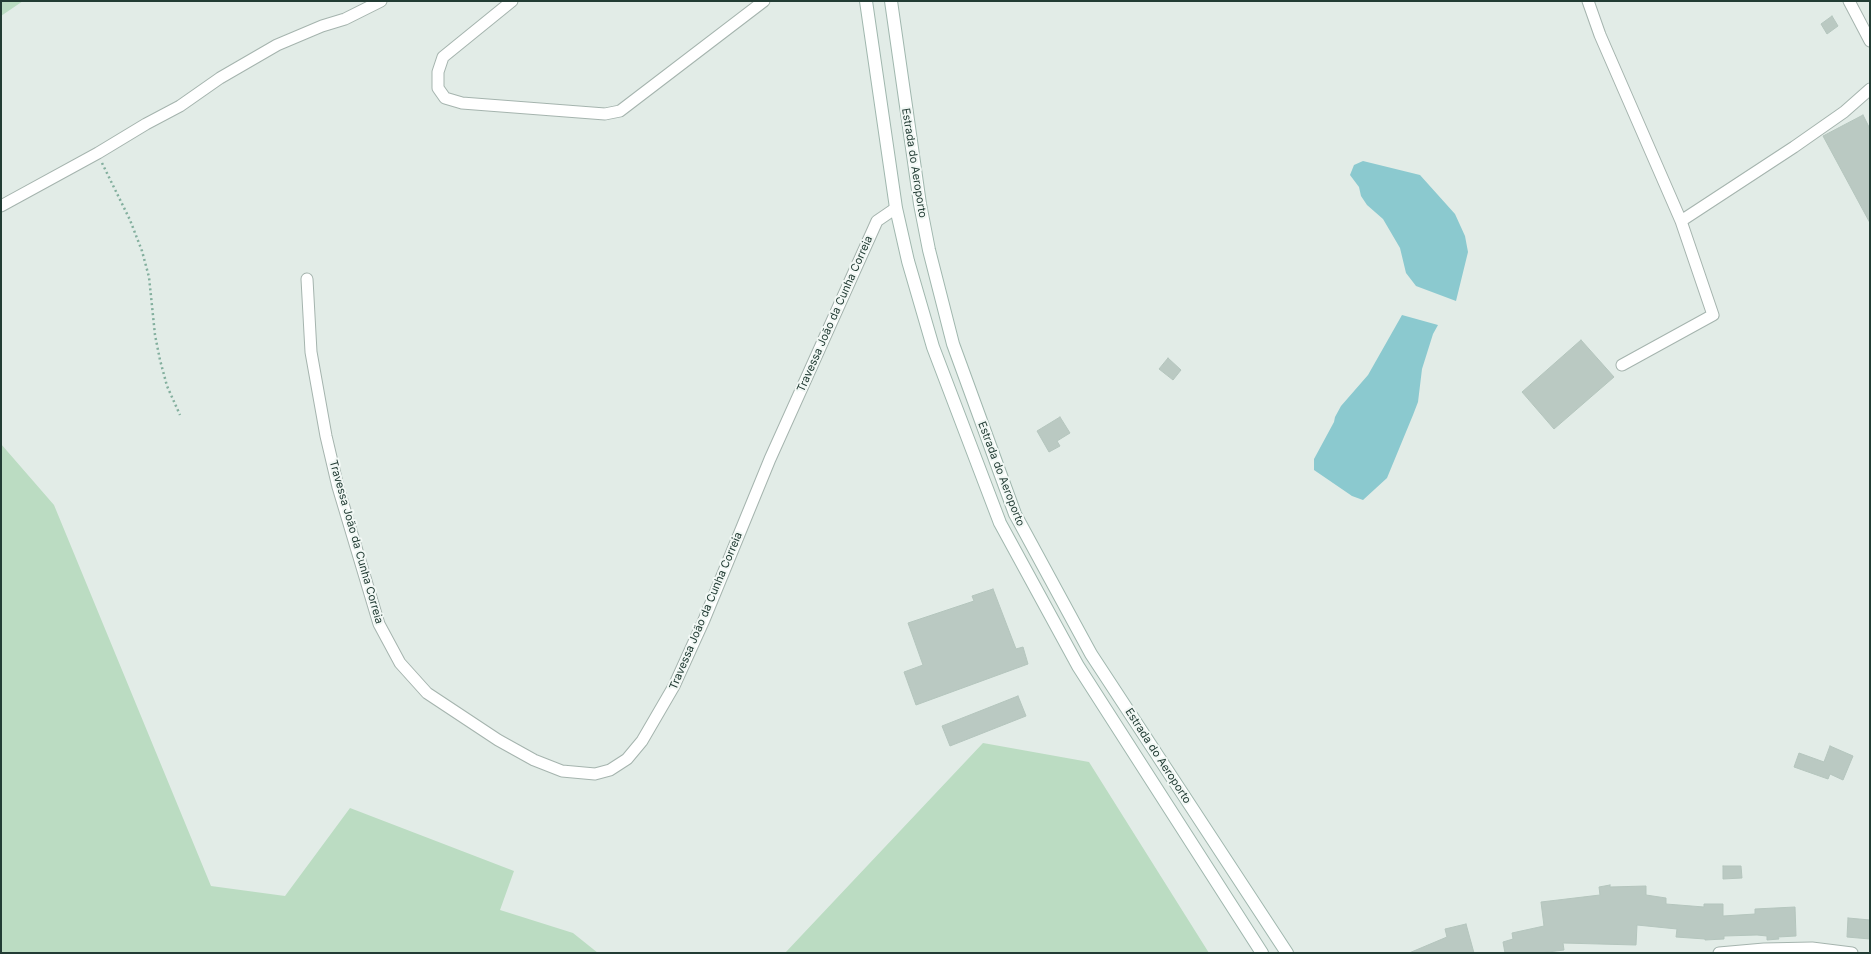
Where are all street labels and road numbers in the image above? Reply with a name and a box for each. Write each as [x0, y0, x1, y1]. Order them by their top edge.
street label: Estrada do Aeroporto [899, 107, 929, 219]
street label: Travessa João da Cunha Correia [794, 234, 876, 394]
street label: Estrada do Aeroporto [975, 420, 1027, 528]
street label: Travessa João da Cunha Correia [326, 459, 386, 625]
street label: Travessa João da Cunha Correia [667, 530, 745, 692]
street label: Estrada do Aeroporto [1122, 706, 1194, 806]

